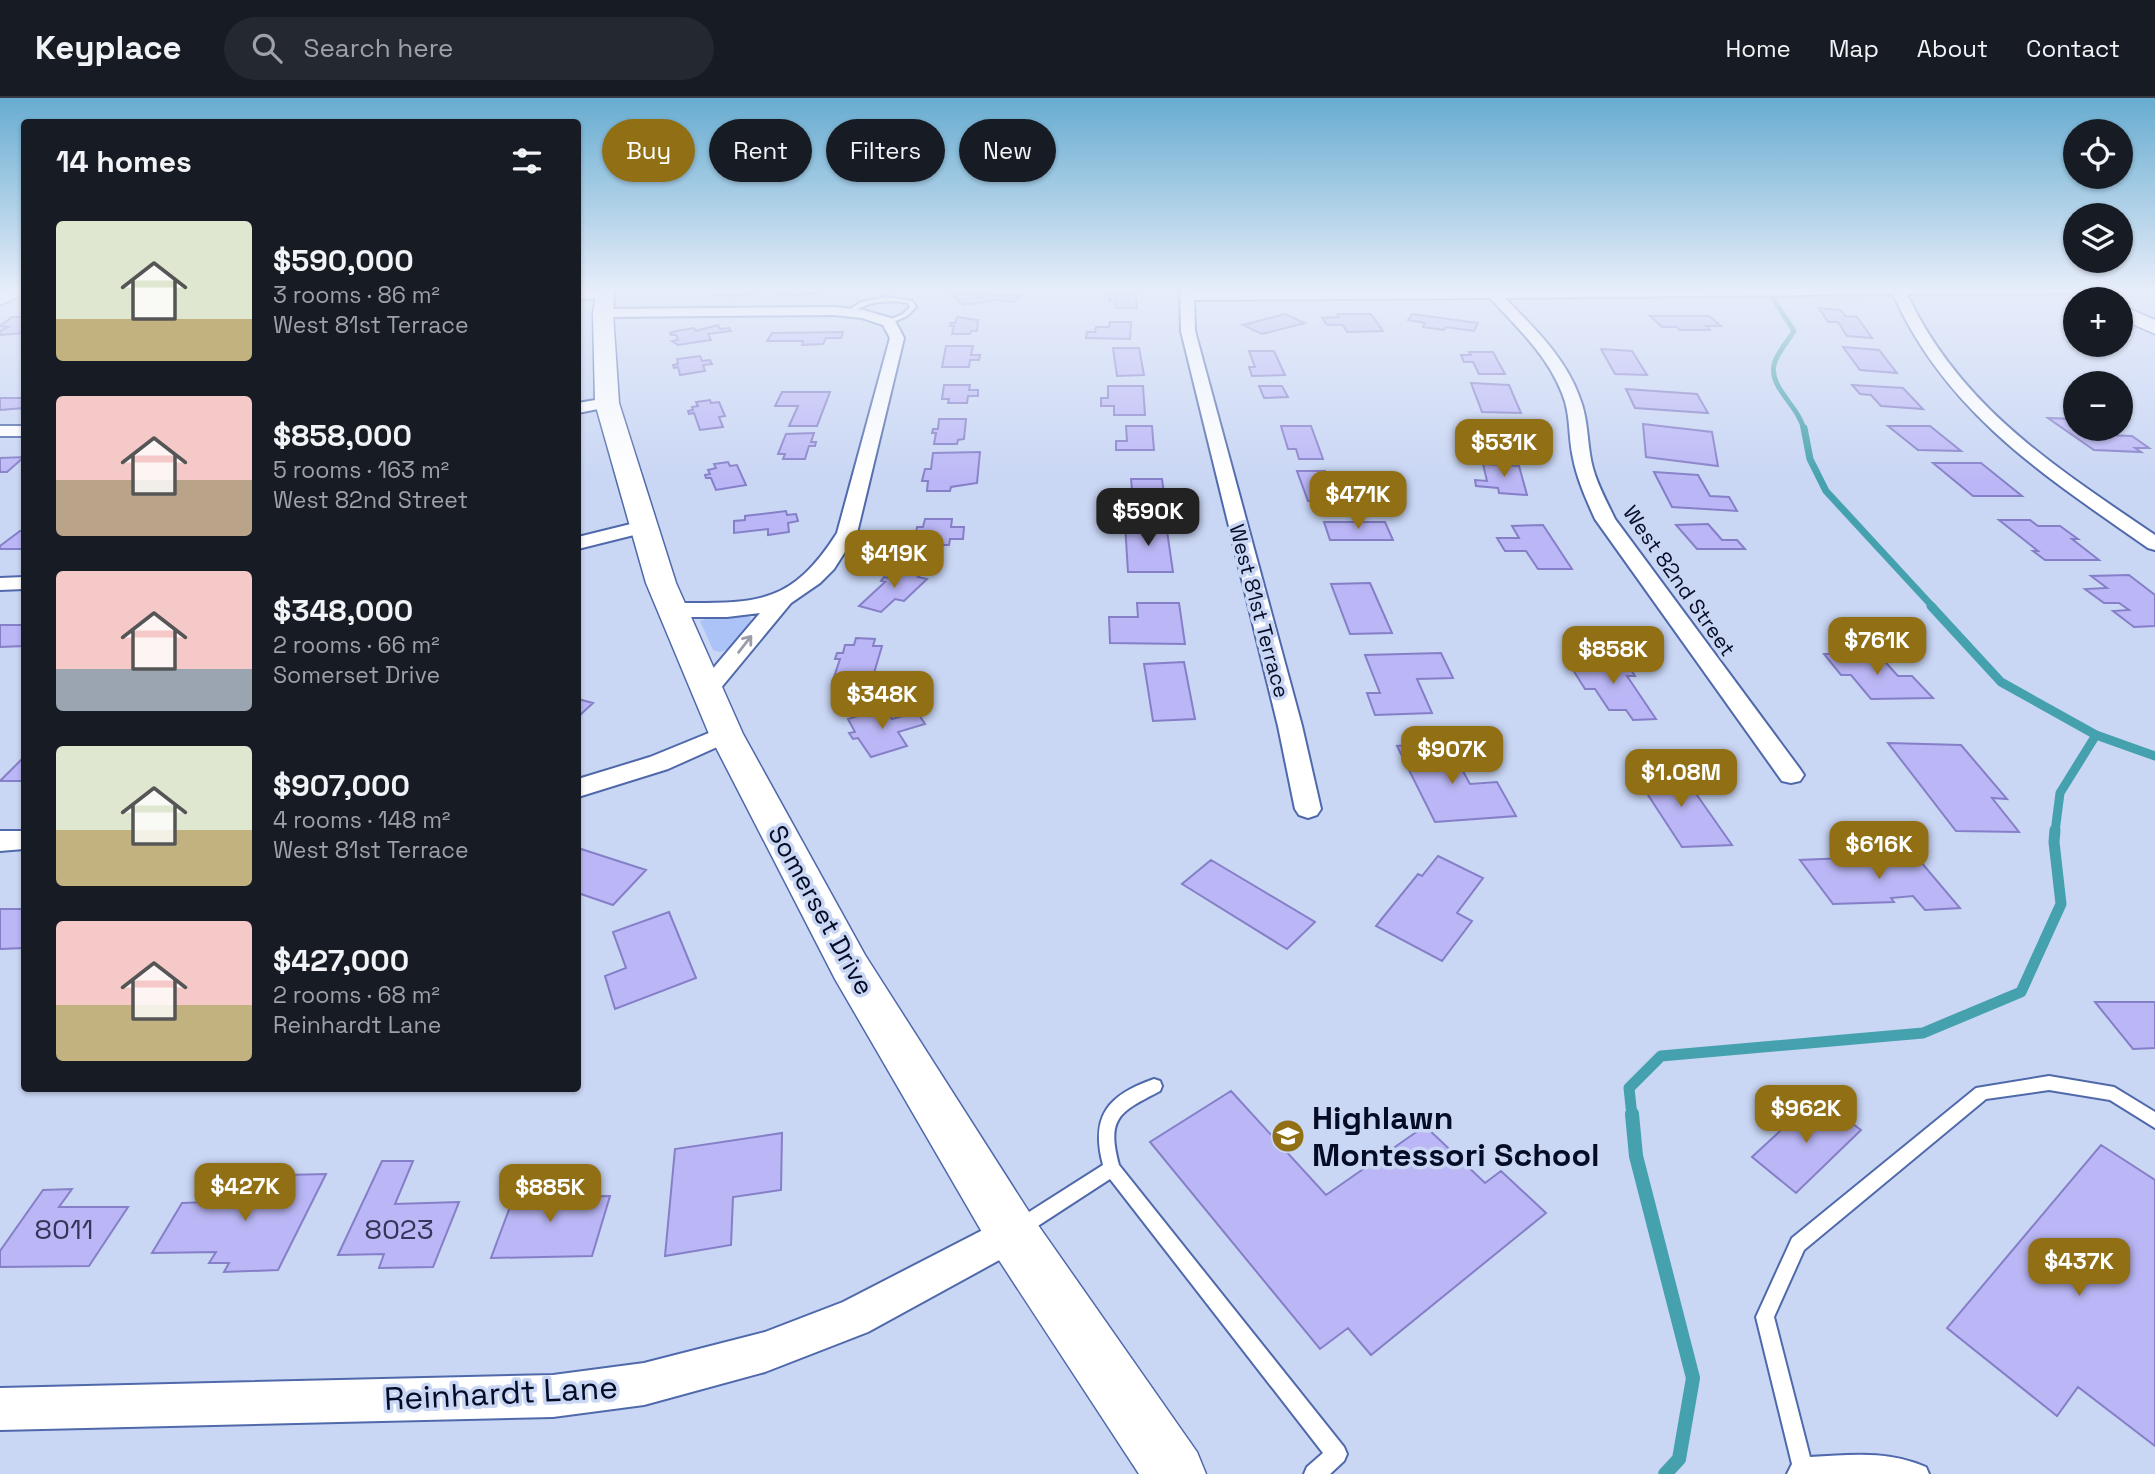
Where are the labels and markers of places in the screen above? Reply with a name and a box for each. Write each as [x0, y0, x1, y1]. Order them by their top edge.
pin: $531K [1455, 420, 1553, 479]
pin: $471K [1309, 472, 1407, 531]
pin: $590K [1099, 489, 1197, 548]
pin: $419K [845, 531, 943, 590]
pin: $761K [1828, 618, 1926, 677]
pin: $858K [1564, 626, 1662, 686]
pin: $348K [833, 672, 931, 731]
pin: $907K [1403, 726, 1501, 786]
pin: $1.08M [1624, 750, 1738, 809]
pin: $616K [1830, 822, 1928, 881]
pin: $962K [1757, 1086, 1855, 1145]
place label: Highlawn Montessori School [1312, 1098, 1600, 1175]
school or university icon: Highlawn Montessori School [1269, 1117, 1307, 1155]
pin: $427K [196, 1164, 294, 1223]
pin: $885K [501, 1164, 599, 1224]
pin: $437K [2030, 1238, 2128, 1298]

